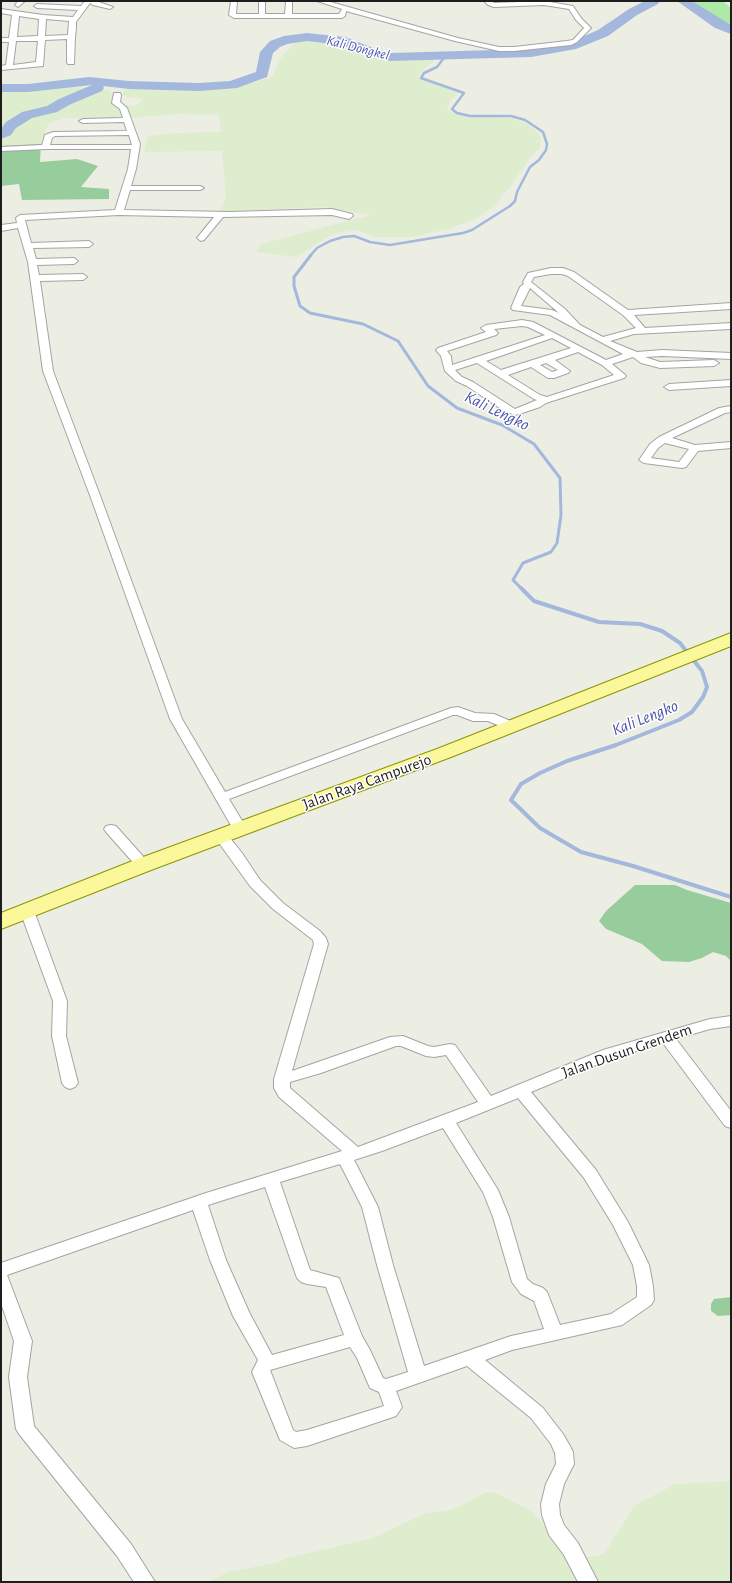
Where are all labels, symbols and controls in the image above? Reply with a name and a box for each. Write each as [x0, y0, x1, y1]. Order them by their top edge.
water label: Kali Dongkel [325, 32, 391, 64]
water label: Kali Lengko [461, 387, 533, 435]
water label: Kali Lengko [609, 696, 681, 740]
street label: Jalan Raya Campurejo [300, 750, 434, 814]
street label: Jalan Dusun Grendem [560, 1020, 694, 1082]

